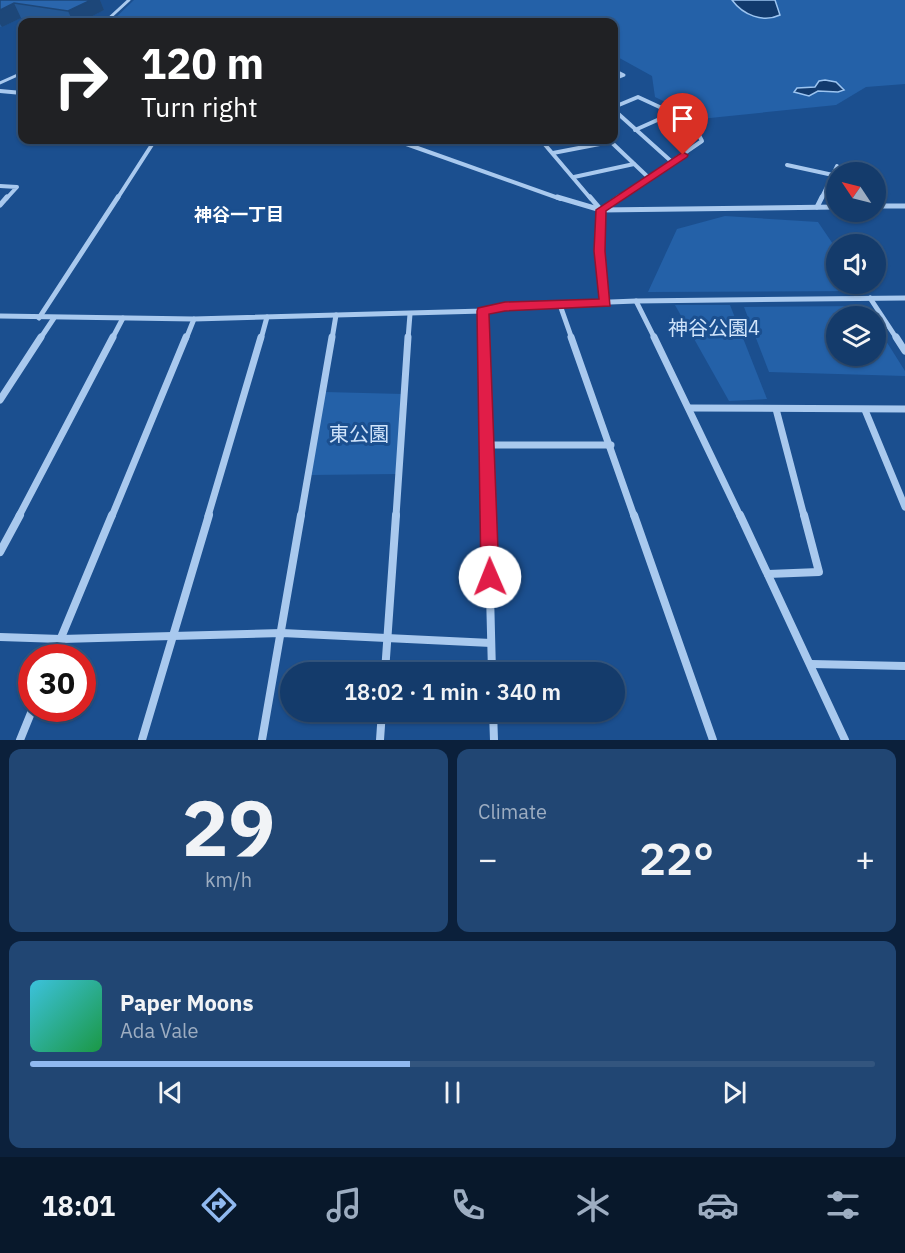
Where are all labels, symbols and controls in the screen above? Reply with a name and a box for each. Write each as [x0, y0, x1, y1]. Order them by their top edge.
text: 120 m [141, 36, 264, 91]
icon: right [42, 42, 120, 120]
text: Turn right [141, 89, 258, 124]
pin [657, 93, 708, 155]
icon: arrive [666, 102, 699, 135]
north arrow [826, 162, 886, 222]
map controls [826, 162, 886, 366]
district label: 神谷一丁目 [194, 203, 284, 226]
button: sound [826, 234, 886, 294]
button: layers [826, 306, 886, 366]
park label: 神谷公園4 [668, 314, 760, 341]
park label: 東公園 [329, 420, 389, 447]
position arrow [458, 545, 522, 609]
speed limit sign: 30 [18, 644, 96, 722]
text: 18:02 · 1 min · 340 m [344, 677, 561, 706]
text: 29 [182, 776, 275, 877]
text: Climate [478, 798, 547, 825]
text: 22° [639, 829, 714, 887]
text: − [478, 837, 498, 880]
text: + [855, 837, 875, 880]
text: km/h [205, 866, 252, 893]
text: Paper Moons [120, 988, 253, 1017]
text: Ada Vale [120, 1017, 199, 1044]
icon: previous [154, 1076, 187, 1109]
icon: pause [436, 1076, 469, 1109]
icon: next [718, 1076, 751, 1109]
icon: directions [198, 1184, 240, 1226]
icon: music [323, 1184, 365, 1226]
icon: phone [447, 1184, 489, 1226]
icon: climate [572, 1184, 614, 1226]
icon: car [697, 1184, 739, 1226]
icon: filters [822, 1184, 864, 1226]
text: 18:01 [41, 1188, 115, 1223]

